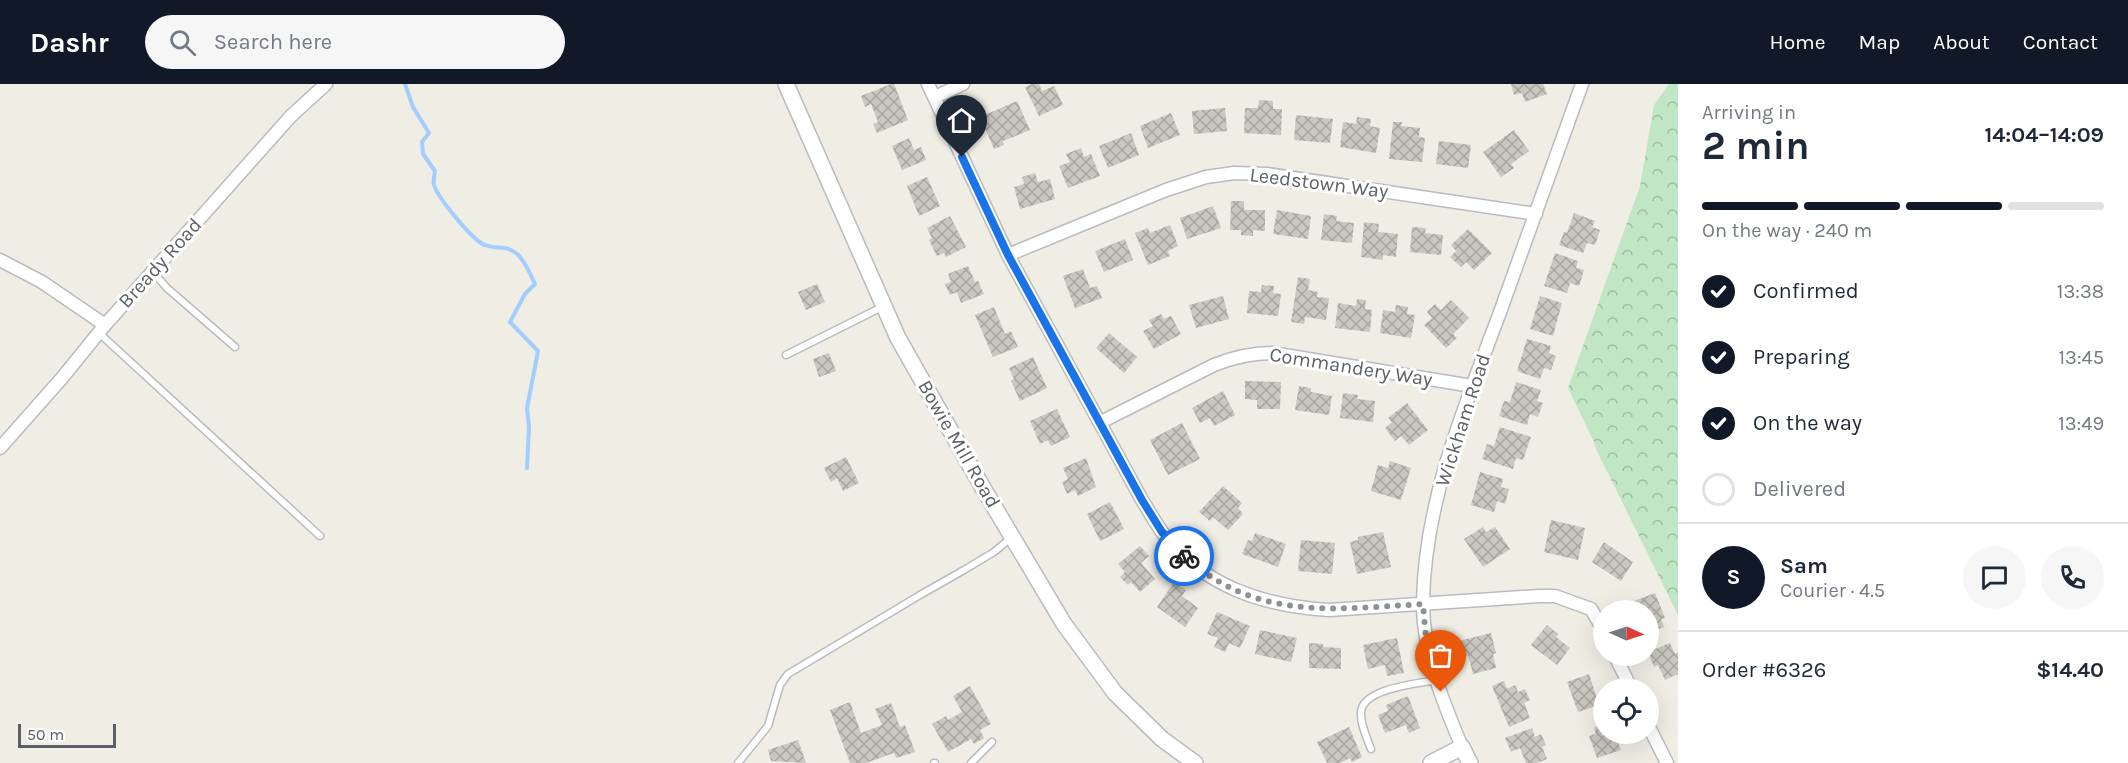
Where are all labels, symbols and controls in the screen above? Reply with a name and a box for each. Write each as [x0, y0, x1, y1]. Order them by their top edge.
search box [145, 15, 565, 69]
text: Dashr [30, 26, 109, 59]
icon: search [166, 26, 199, 59]
text: Search here [214, 29, 332, 55]
text: Home [1770, 30, 1826, 54]
text: Map [1859, 30, 1900, 54]
text: About [1933, 30, 1990, 54]
text: Contact [2023, 30, 2098, 54]
pin [936, 95, 987, 157]
text: Arriving in [1702, 101, 1796, 124]
icon: home [945, 104, 978, 137]
text: 14:04–14:09 [1984, 122, 2104, 148]
text: 2 min [1702, 123, 1810, 169]
street label: Leedstown Way [1248, 163, 1390, 203]
street label: Bready Road [114, 213, 206, 313]
text: On the way · 240 m [1702, 219, 1872, 242]
icon: check [1702, 275, 1735, 308]
text: Confirmed [1753, 278, 1859, 304]
text: 13:38 [2057, 280, 2104, 303]
icon: check [1702, 341, 1735, 374]
street label: Commandery Way [1268, 343, 1434, 391]
text: Preparing [1753, 344, 1850, 370]
text: 13:45 [2059, 346, 2104, 369]
street label: Wickham Road [1431, 351, 1495, 489]
street label: Bowie Mill Road [913, 376, 1005, 512]
icon: check [1702, 407, 1735, 440]
text: On the way [1753, 410, 1862, 436]
text: 13:49 [2058, 412, 2104, 435]
text: Delivered [1753, 476, 1846, 502]
courier [1154, 526, 1214, 586]
icon: bike [1168, 540, 1201, 573]
button: chat [1963, 546, 2026, 609]
button: phone [2041, 546, 2104, 609]
text: Sam [1780, 553, 1828, 579]
text: S [1726, 564, 1741, 590]
text: Courier · 4.5 [1780, 579, 1885, 602]
north arrow [1593, 600, 1659, 666]
map controls [1593, 600, 1659, 744]
pin [1415, 630, 1466, 692]
icon: bag [1424, 639, 1457, 672]
text: Order #6326 [1702, 657, 1826, 683]
text: $14.40 [2036, 657, 2104, 683]
button: locate [1593, 678, 1659, 744]
scale bar [18, 721, 116, 748]
text: 50 m [27, 725, 64, 744]

